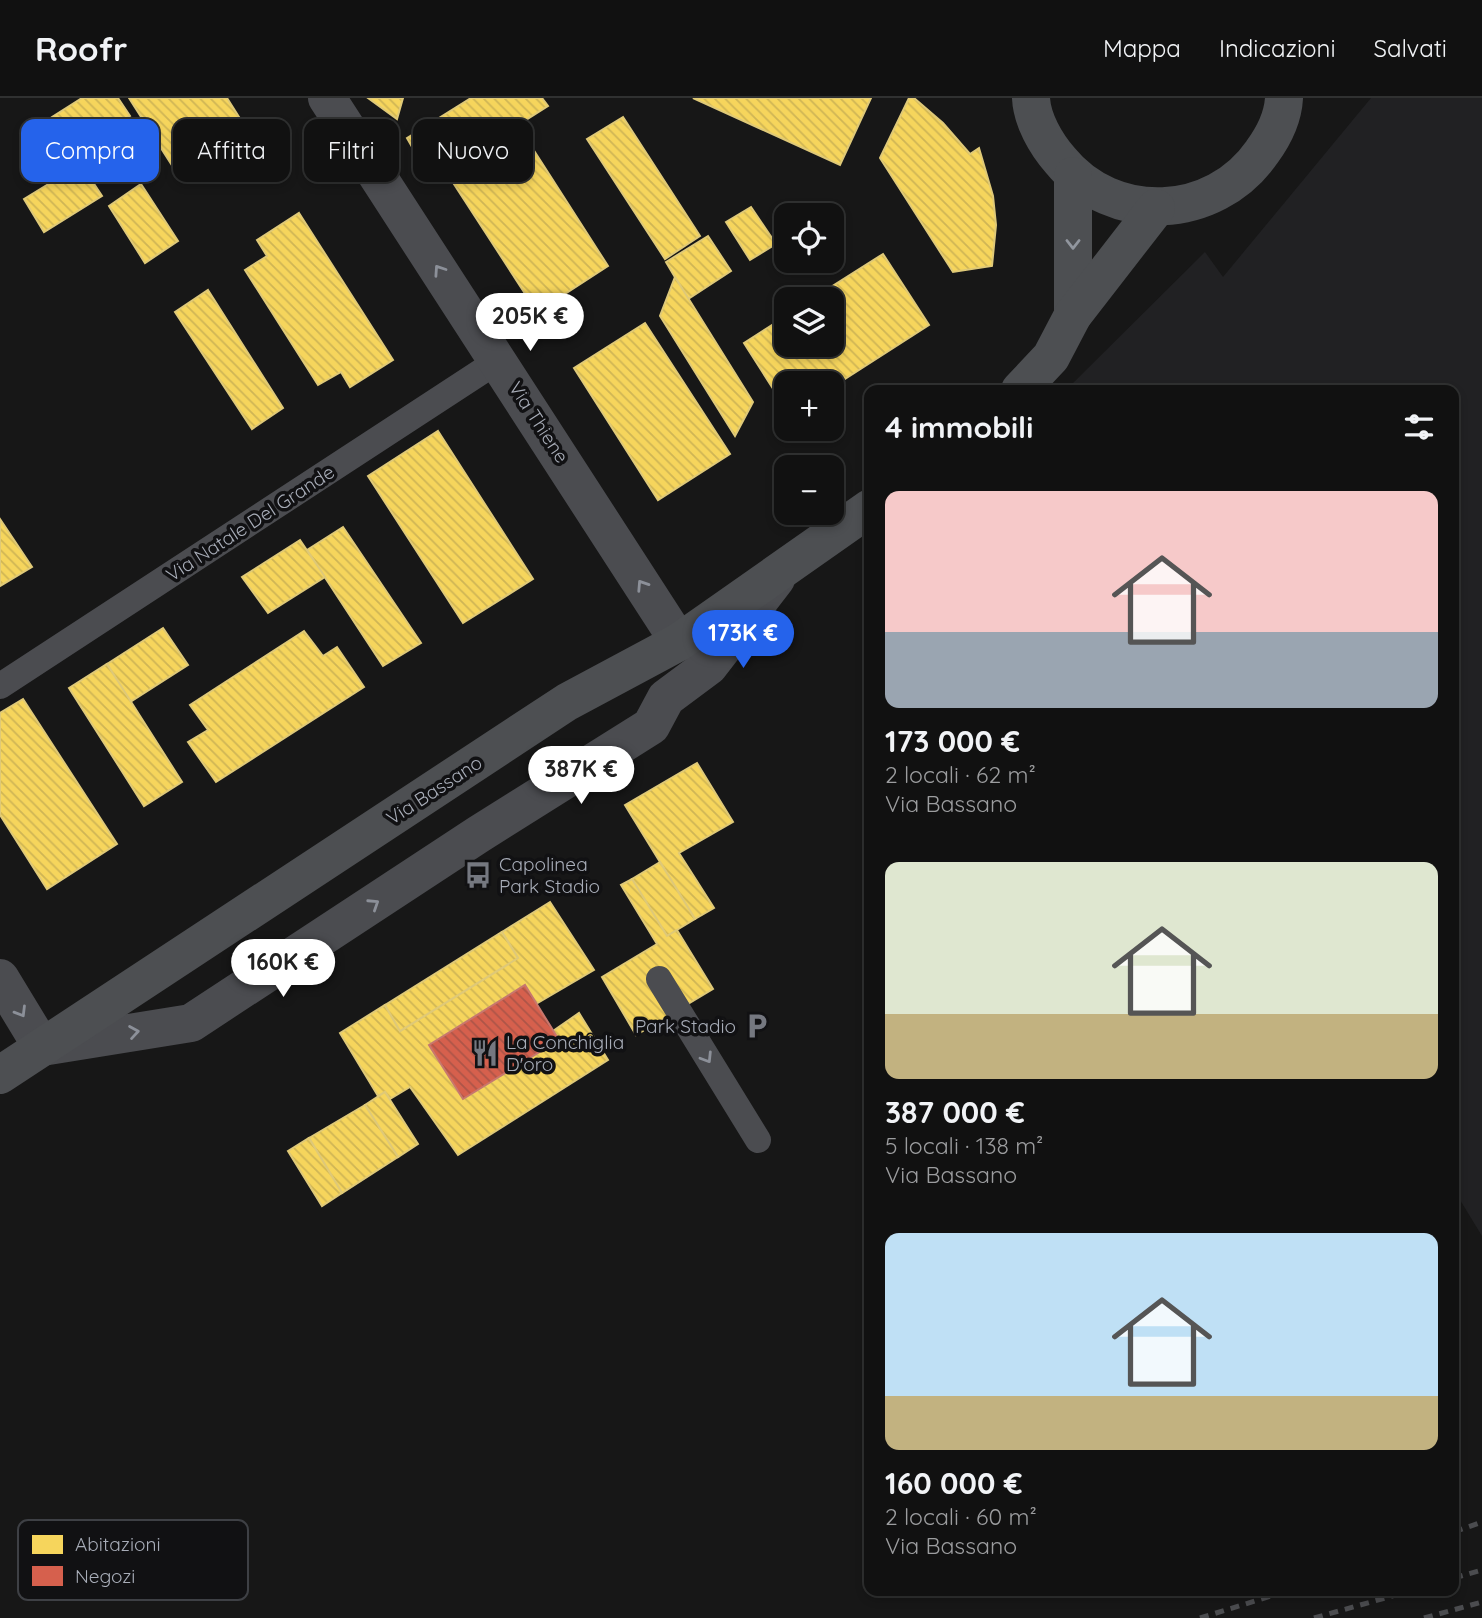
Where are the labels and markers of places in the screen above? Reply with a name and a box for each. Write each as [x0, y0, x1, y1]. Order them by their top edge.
pin: 205K € [473, 294, 587, 353]
pin: 173K € [686, 610, 800, 670]
pin: 387K € [524, 746, 638, 806]
place label: Capolinea Park Stadio [499, 852, 600, 898]
bus stop icon: Capolinea Park Stadio [463, 860, 493, 890]
pin: 160K € [226, 940, 340, 999]
parking icon: Park Stadio [742, 1011, 772, 1041]
place label: Park Stadio [635, 1014, 736, 1038]
place label: La Conchiglia D'oro [506, 1030, 624, 1076]
restaurant icon: La Conchiglia D'oro [470, 1038, 500, 1068]

